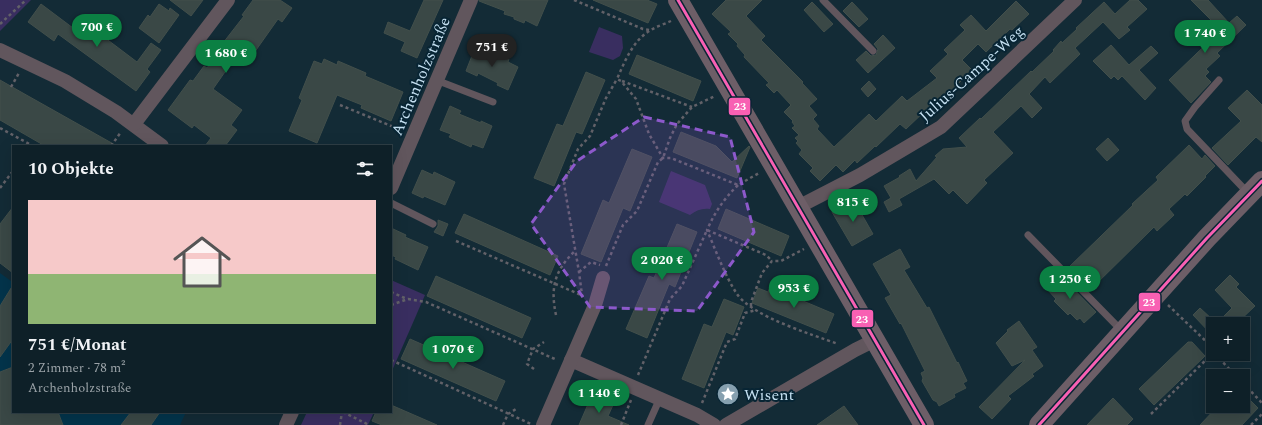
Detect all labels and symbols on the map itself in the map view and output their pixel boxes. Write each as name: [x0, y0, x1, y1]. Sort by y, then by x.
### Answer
street label: Archenholzstraße: [385, 13, 457, 140]
pin: 700 €: [69, 14, 125, 48]
street label: Julius-Campe-Weg: [914, 20, 1030, 128]
pin: 1 740 €: [1168, 20, 1242, 54]
pin: 751 €: [464, 34, 520, 68]
pin: 1 680 €: [189, 40, 263, 74]
line badge: 23: [728, 97, 751, 116]
text: 23: [734, 98, 746, 115]
pin: 815 €: [825, 189, 881, 223]
pin: 2 020 €: [625, 247, 699, 281]
pin: 1 250 €: [1033, 266, 1107, 300]
pin: 953 €: [766, 275, 822, 309]
line badge: 23: [1138, 292, 1161, 312]
text: 23: [1143, 294, 1155, 311]
line badge: 23: [851, 309, 874, 328]
text: 23: [856, 311, 868, 328]
pin: 1 070 €: [416, 336, 490, 370]
pin: 1 140 €: [562, 380, 636, 414]
place icon: Wisent: [715, 381, 741, 407]
place label: Wisent: [744, 383, 795, 407]

